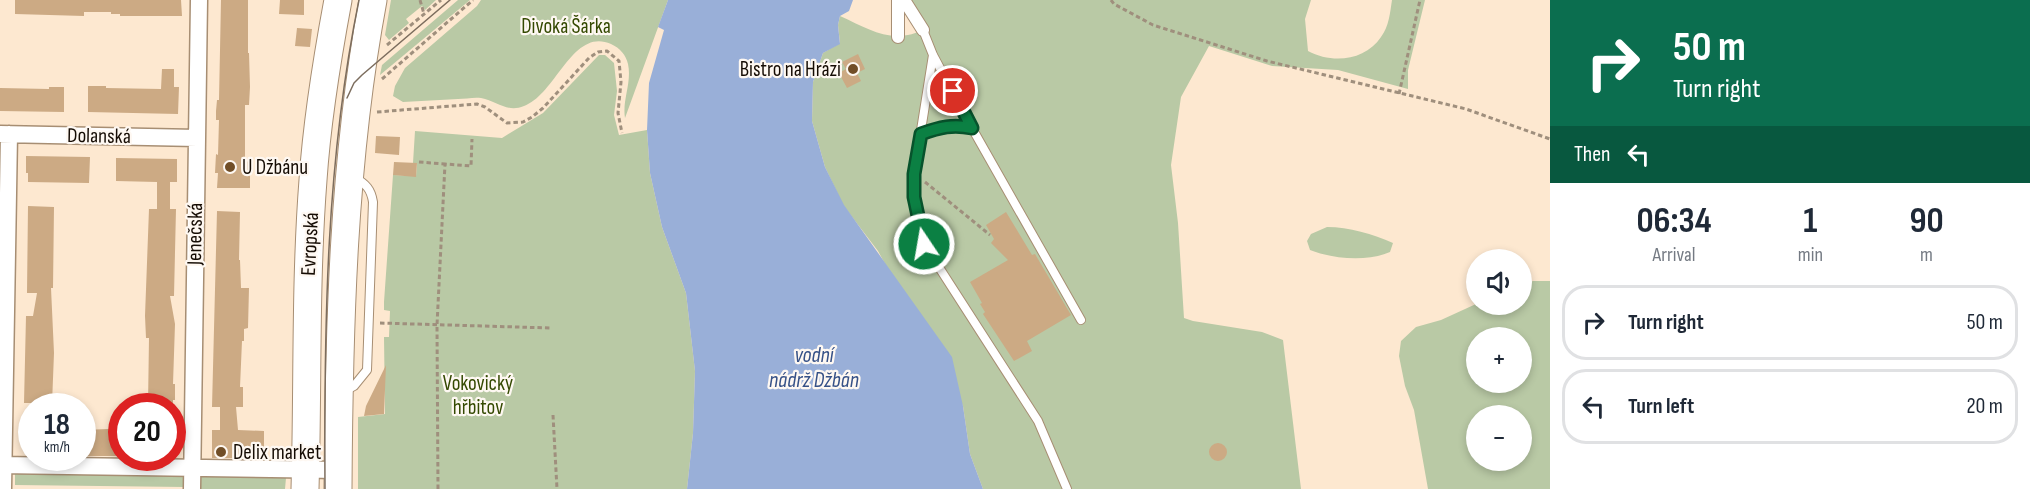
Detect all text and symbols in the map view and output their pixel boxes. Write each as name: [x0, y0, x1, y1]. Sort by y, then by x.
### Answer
park label: Divoká Šárka: [521, 14, 611, 39]
text: 50 m: [1673, 22, 1746, 73]
icon: right: [1574, 24, 1652, 102]
place label: Bistro na Hrázi: [740, 57, 841, 82]
marker: Bistro na Hrázi: [846, 62, 860, 76]
pin: [927, 65, 978, 116]
text: Turn right: [1673, 73, 1760, 105]
icon: arrive: [936, 74, 969, 107]
street label: Dolanská: [67, 123, 131, 149]
icon: left: [1622, 138, 1655, 171]
text: Then: [1574, 141, 1610, 168]
place label: U Džbánu: [242, 155, 308, 180]
marker: U Džbánu: [223, 160, 237, 174]
text: 06:34: [1636, 200, 1711, 243]
text: 1: [1803, 200, 1817, 243]
text: 90: [1909, 200, 1944, 243]
street label: Jenečská: [182, 203, 208, 266]
street label: Evropská: [296, 212, 324, 276]
position arrow: [892, 212, 956, 276]
text: Arrival: [1652, 243, 1695, 267]
text: min: [1798, 243, 1823, 267]
text: m: [1920, 243, 1933, 267]
map controls: [1466, 249, 1532, 471]
button: sound: [1466, 249, 1532, 315]
icon: right: [1577, 306, 1610, 339]
text: Turn right: [1628, 309, 1704, 336]
text: 50 m: [1967, 309, 2003, 336]
button: +: [1466, 327, 1532, 393]
water label: vodní nádrž Džbán: [769, 342, 859, 394]
park label: Vokovický hřbitov: [443, 371, 513, 420]
icon: left: [1577, 390, 1610, 423]
speed limit sign: 20: [108, 393, 186, 471]
text: Turn left: [1628, 393, 1694, 420]
text: 20 m: [1967, 393, 2003, 420]
button: −: [1466, 405, 1532, 471]
text: 18: [44, 407, 70, 443]
text: km/h: [44, 438, 70, 457]
place label: Delix market: [233, 440, 321, 465]
marker: Delix market: [214, 445, 228, 459]

